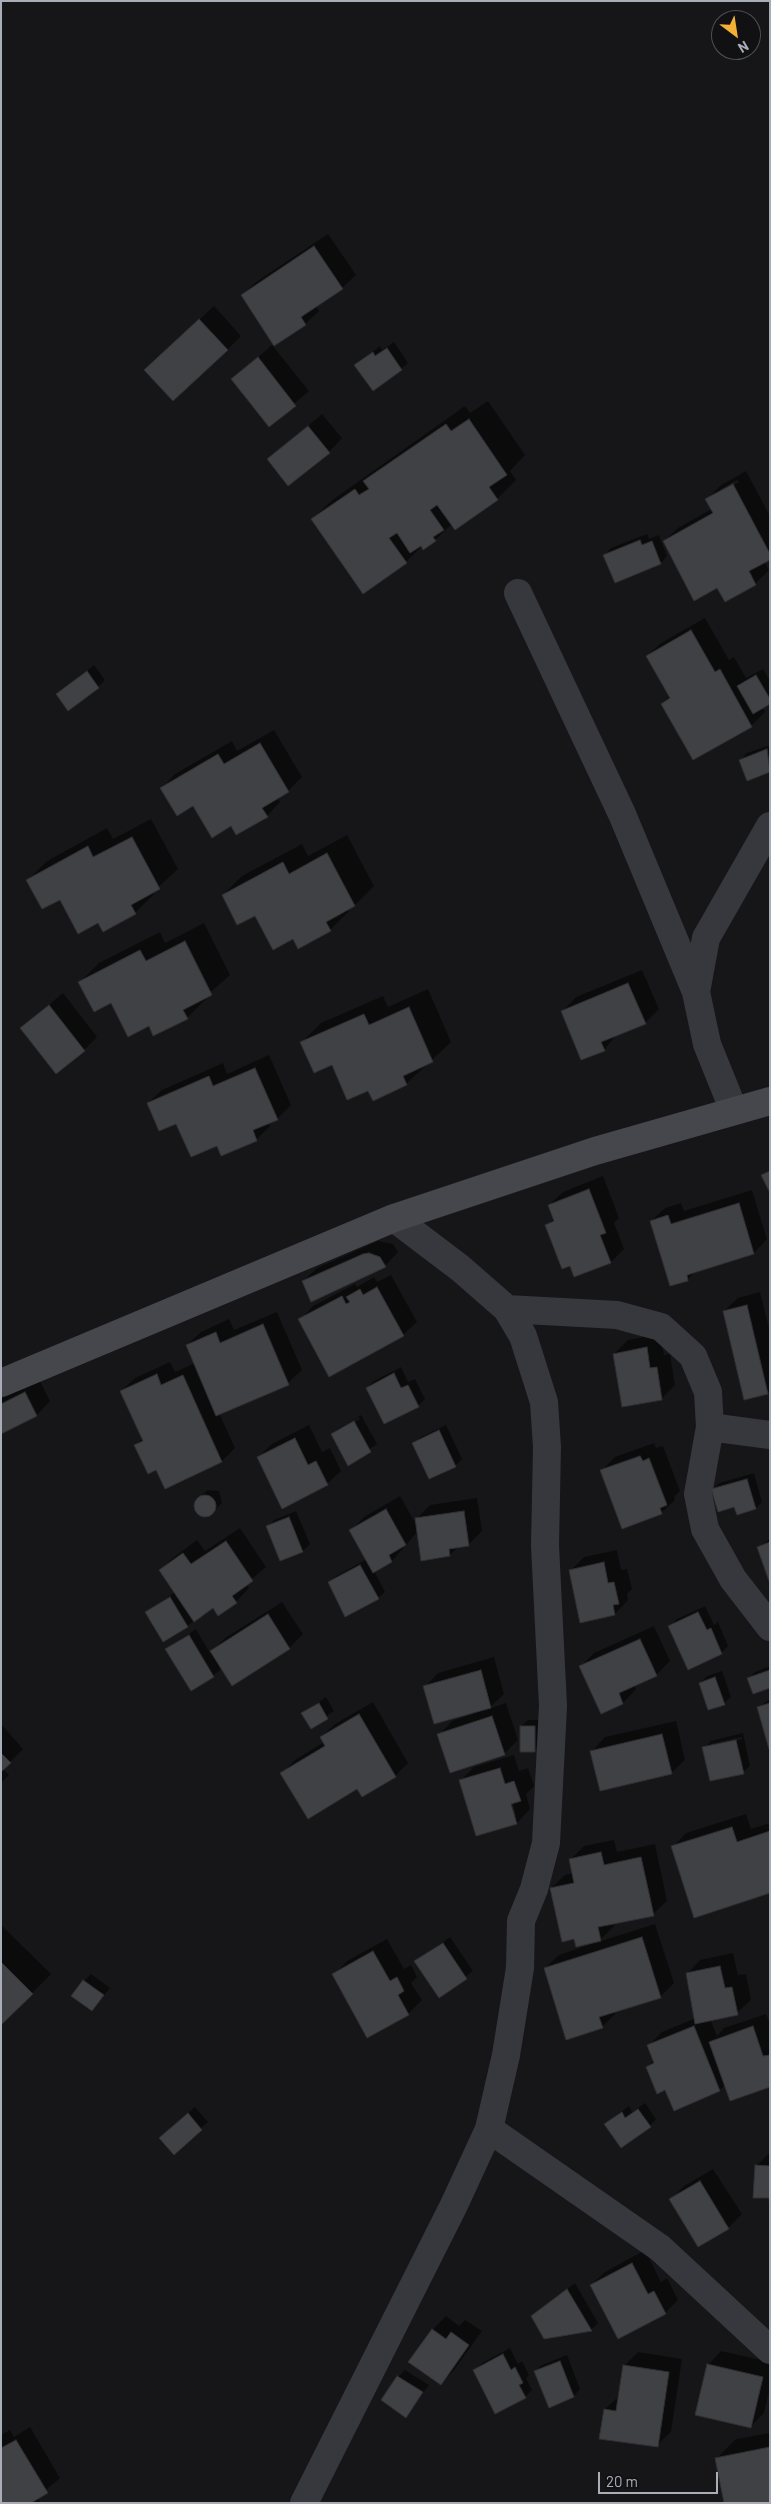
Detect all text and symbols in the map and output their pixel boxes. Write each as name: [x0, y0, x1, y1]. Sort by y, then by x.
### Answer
north arrow: [711, 10, 761, 60]
text: N: [735, 38, 752, 57]
scale bar: [601, 2462, 721, 2494]
text: 20 m: [606, 2472, 638, 2490]

